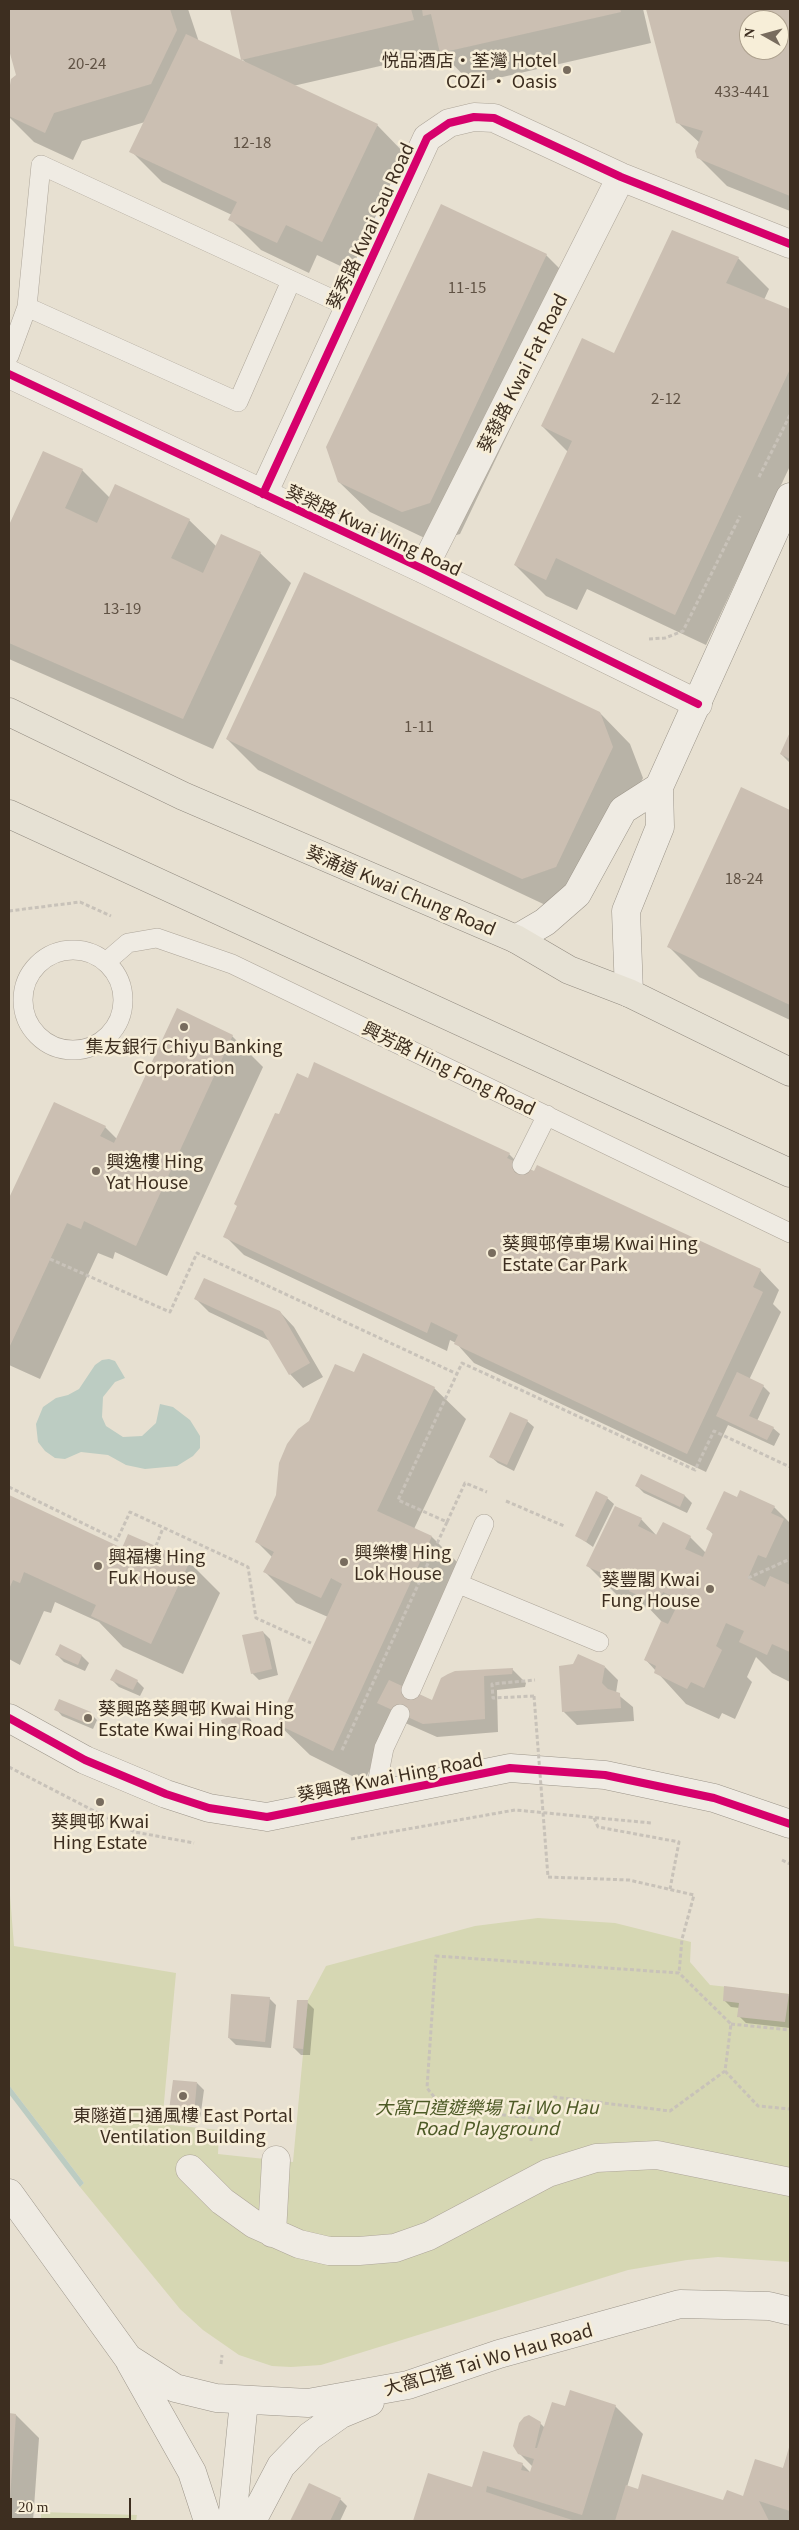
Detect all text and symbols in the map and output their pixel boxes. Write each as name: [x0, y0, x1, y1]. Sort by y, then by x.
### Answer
north arrow: [739, 10, 789, 60]
text: N: [742, 27, 758, 39]
place label: 悦品酒店·荃灣 Hotel COZi · Oasis: [382, 49, 557, 92]
house number: 20-24: [68, 54, 106, 72]
marker: 悦品酒店·荃灣 Hotel COZi · Oasis: [561, 64, 573, 76]
house number: 433-441: [714, 82, 770, 100]
house number: 12-18: [233, 133, 271, 151]
street label: 葵秀路 Kwai Sau Road: [322, 139, 418, 313]
house number: 11-15: [448, 278, 486, 296]
street label: 葵發路 Kwai Fat Road: [473, 290, 571, 456]
house number: 2-12: [651, 389, 681, 407]
street label: 葵榮路 Kwai Wing Road: [283, 480, 465, 580]
house number: 13-19: [103, 599, 141, 617]
house number: 1-11: [404, 717, 434, 735]
street label: 葵涌道 Kwai Chung Road: [303, 840, 499, 940]
house number: 18-24: [725, 869, 763, 887]
street label: 興芳路 Hing Fong Road: [359, 1017, 539, 1119]
marker: 集友銀行 Chiyu Banking Corporation: [178, 1021, 190, 1033]
place label: 集友銀行 Chiyu Banking Corporation: [86, 1035, 282, 1078]
place label: 興逸樓 Hing Yat House: [106, 1150, 203, 1192]
marker: 興逸樓 Hing Yat House: [90, 1165, 102, 1177]
place label: 葵興邨停車場 Kwai Hing Estate Car Park: [502, 1232, 698, 1274]
marker: 葵興邨停車場 Kwai Hing Estate Car Park: [486, 1247, 498, 1259]
place label: 興樂樓 Hing Lok House: [354, 1541, 451, 1584]
place label: 興福樓 Hing Fuk House: [108, 1545, 205, 1588]
marker: 興樂樓 Hing Lok House: [338, 1556, 350, 1568]
marker: 興福樓 Hing Fuk House: [92, 1560, 104, 1572]
place label: 葵豐閣 Kwai Fung House: [601, 1568, 700, 1610]
marker: 葵豐閣 Kwai Fung House: [704, 1583, 716, 1595]
place label: 葵興路葵興邨 Kwai Hing Estate Kwai Hing Road: [98, 1697, 294, 1740]
marker: 葵興路葵興邨 Kwai Hing Estate Kwai Hing Road: [82, 1712, 94, 1724]
street label: 葵興路 Kwai Hing Road: [295, 1748, 485, 1806]
marker: 葵興邨 Kwai Hing Estate: [94, 1796, 106, 1808]
place label: 葵興邨 Kwai Hing Estate: [51, 1810, 149, 1852]
marker: 東隧道口通風樓 East Portal Ventilation Building: [177, 2090, 189, 2102]
park label: 大窩口道遊樂場 Tai Wo Hau Road Playground: [375, 2096, 599, 2138]
place label: 東隧道口通風樓 East Portal Ventilation Building: [73, 2104, 293, 2146]
street label: 大窩口道 Tai Wo Hau Road: [381, 2319, 595, 2399]
scale bar: [12, 2488, 134, 2520]
text: 20 m: [18, 2499, 48, 2515]

